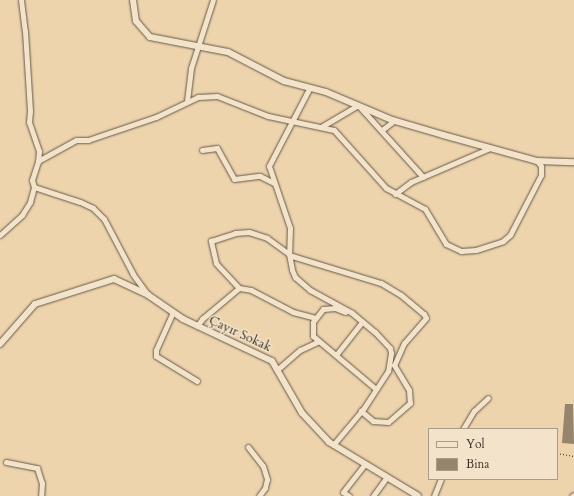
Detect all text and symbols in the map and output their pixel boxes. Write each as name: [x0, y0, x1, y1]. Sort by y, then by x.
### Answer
street label: Çayır Sokak: [206, 313, 274, 355]
legend: [428, 428, 558, 480]
text: Yol: [466, 436, 485, 452]
text: Bina: [466, 456, 490, 472]

